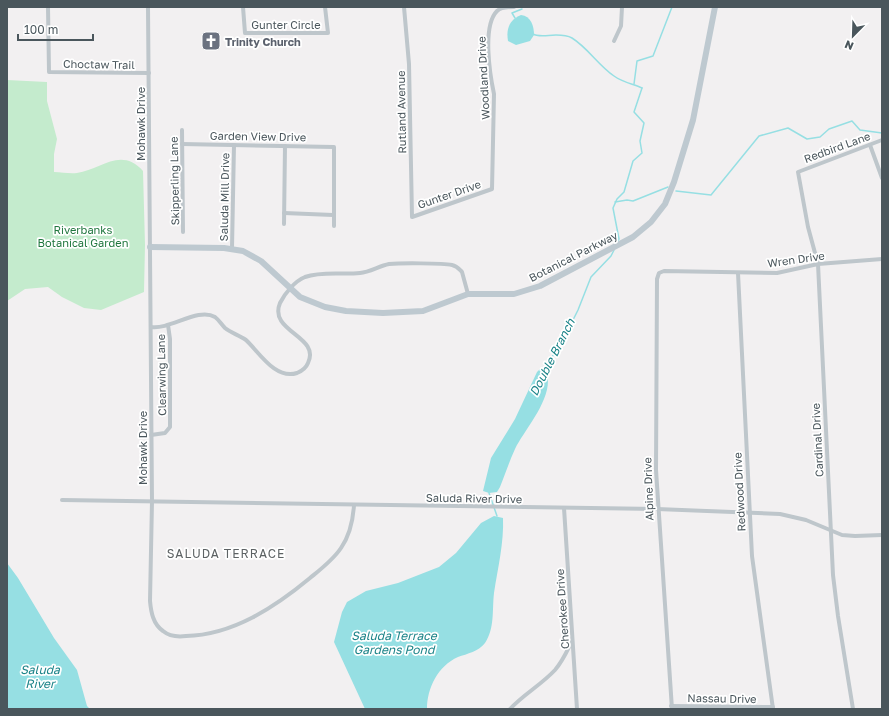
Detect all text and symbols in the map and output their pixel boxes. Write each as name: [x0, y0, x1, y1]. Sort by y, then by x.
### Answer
scale bar: [18, 16, 93, 42]
north arrow: [833, 16, 873, 56]
street label: Gunter Circle: [251, 18, 321, 31]
text: 100 m: [24, 22, 58, 37]
church icon: Trinity Church: [200, 30, 222, 52]
place label: Trinity Church: [225, 35, 301, 48]
street label: Woodland Drive: [474, 36, 492, 120]
text: N: [843, 38, 855, 53]
street label: Choctaw Trail: [63, 57, 135, 71]
street label: Rutland Avenue: [394, 70, 408, 154]
street label: Mohawk Drive: [134, 87, 147, 161]
street label: Garden View Drive: [210, 129, 306, 143]
street label: Redbird Lane: [802, 129, 872, 165]
street label: Skipperling Lane: [167, 136, 181, 226]
street label: Saluda Mill Drive: [217, 153, 231, 241]
street label: Gunter Drive: [416, 177, 482, 211]
park label: Riverbanks Botanical Garden: [38, 223, 128, 249]
street label: Botanical Parkway: [527, 228, 619, 284]
street label: Wren Drive: [767, 249, 825, 269]
water label: Double Branch: [526, 315, 578, 398]
street label: Clearwing Lane: [154, 334, 168, 416]
street label: Cardinal Drive: [809, 403, 825, 477]
street label: Mohawk Drive: [136, 411, 149, 485]
street label: Redwood Drive: [730, 452, 748, 532]
street label: Alpine Drive: [640, 457, 656, 521]
street label: Saluda River Drive: [426, 491, 522, 505]
district label: SALUDA TERRACE: [167, 546, 285, 561]
street label: Cherokee Drive: [553, 569, 571, 649]
water label: Saluda Terrace Gardens Pond: [351, 628, 438, 657]
water label: Saluda River: [20, 662, 61, 691]
street label: Nassau Drive: [687, 691, 757, 705]

